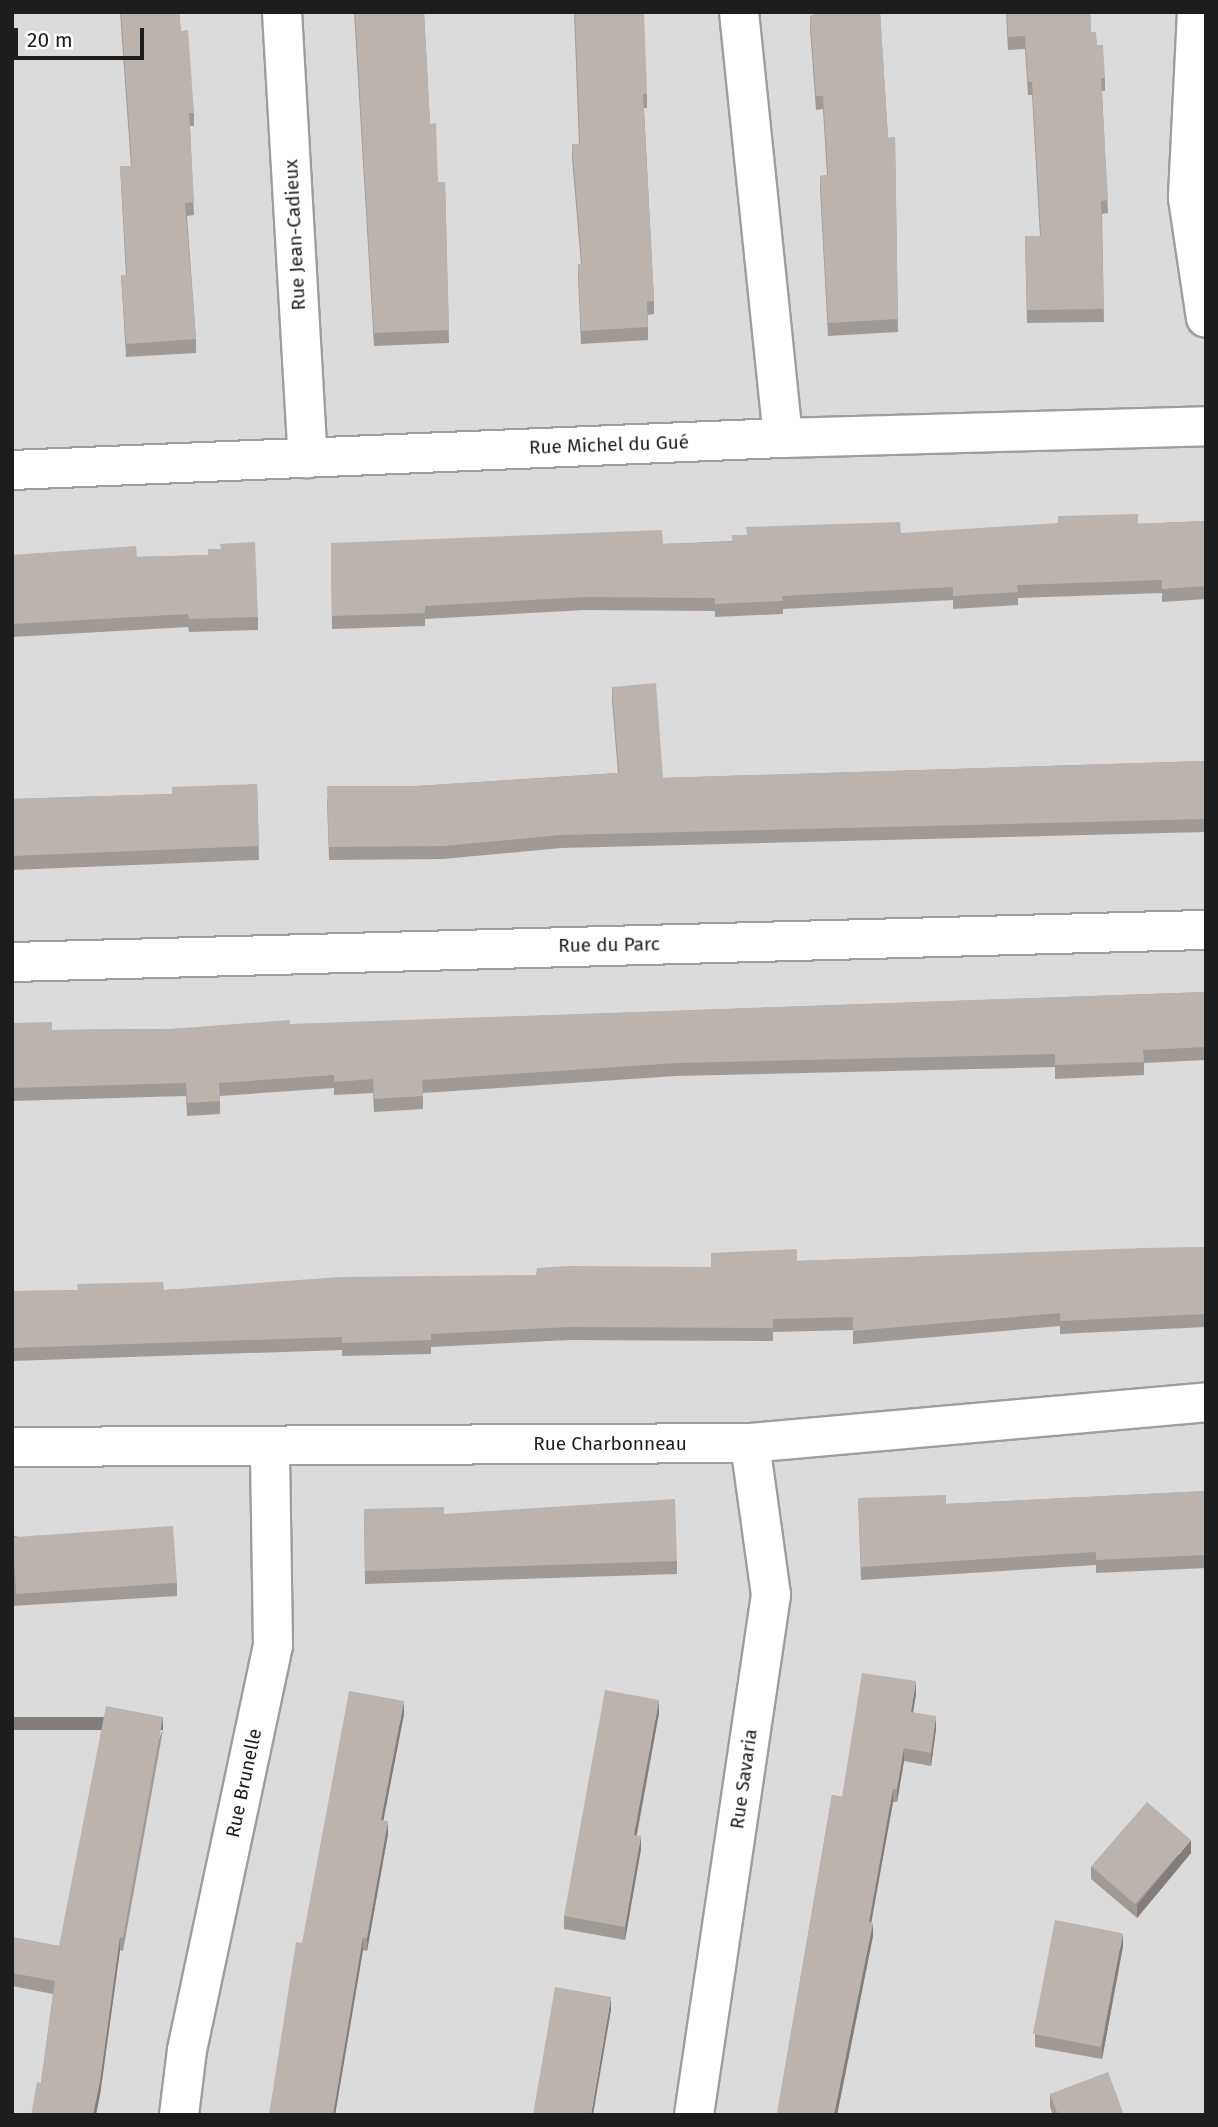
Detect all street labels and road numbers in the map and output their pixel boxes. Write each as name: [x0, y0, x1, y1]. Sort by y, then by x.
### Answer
street label: Rue Jean-Cadieux: [280, 159, 310, 311]
street label: Rue Michel du Gué: [529, 431, 689, 459]
street label: Rue du Parc: [558, 933, 660, 957]
street label: Rue Charbonneau: [533, 1433, 687, 1455]
street label: Rue Brunelle: [221, 1726, 267, 1840]
street label: Rue Savaria: [726, 1728, 762, 1830]

